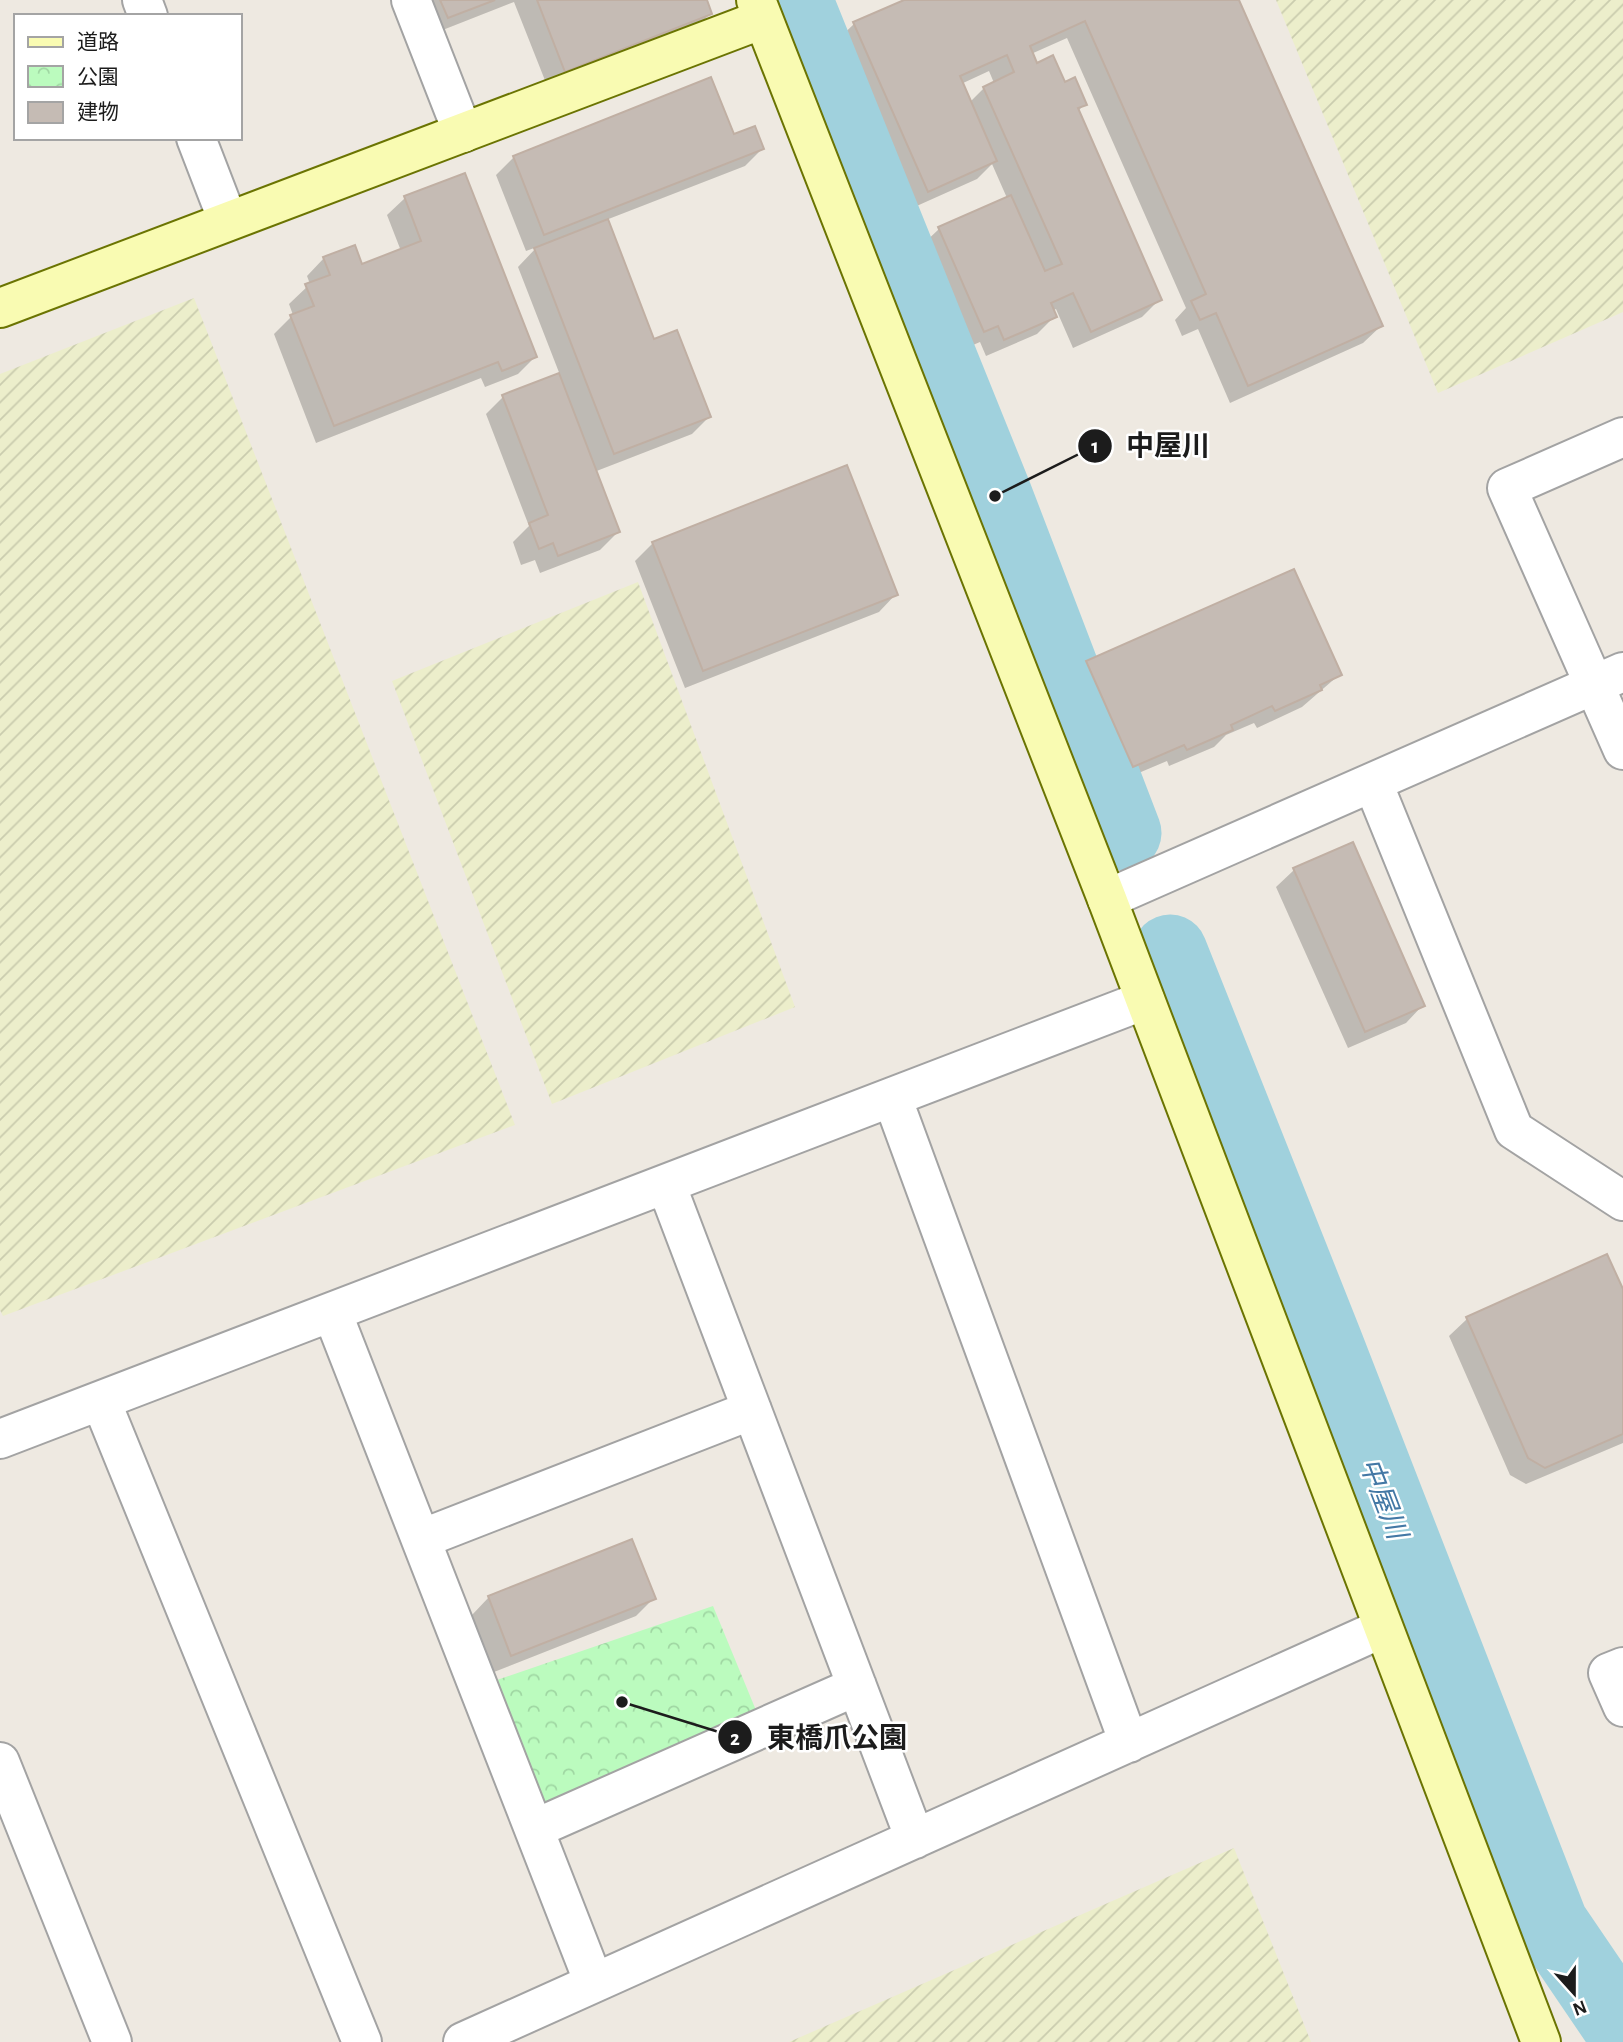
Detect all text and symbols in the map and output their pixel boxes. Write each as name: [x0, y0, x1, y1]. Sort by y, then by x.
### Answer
legend: [14, 14, 242, 140]
text: 道路: [77, 31, 119, 53]
text: 公園: [77, 67, 119, 88]
text: 建物: [77, 101, 119, 123]
callout: 中屋川: [1077, 421, 1224, 470]
text: 中屋川: [1126, 431, 1210, 461]
text: 1: [1091, 436, 1099, 457]
water label: 中屋川: [1354, 1454, 1413, 1546]
callout: 東橋爪公園: [718, 1713, 921, 1762]
text: 東橋爪公園: [767, 1723, 907, 1753]
text: 2: [730, 1728, 740, 1749]
north arrow: [1539, 1958, 1609, 2028]
text: N: [1570, 1996, 1589, 2019]

